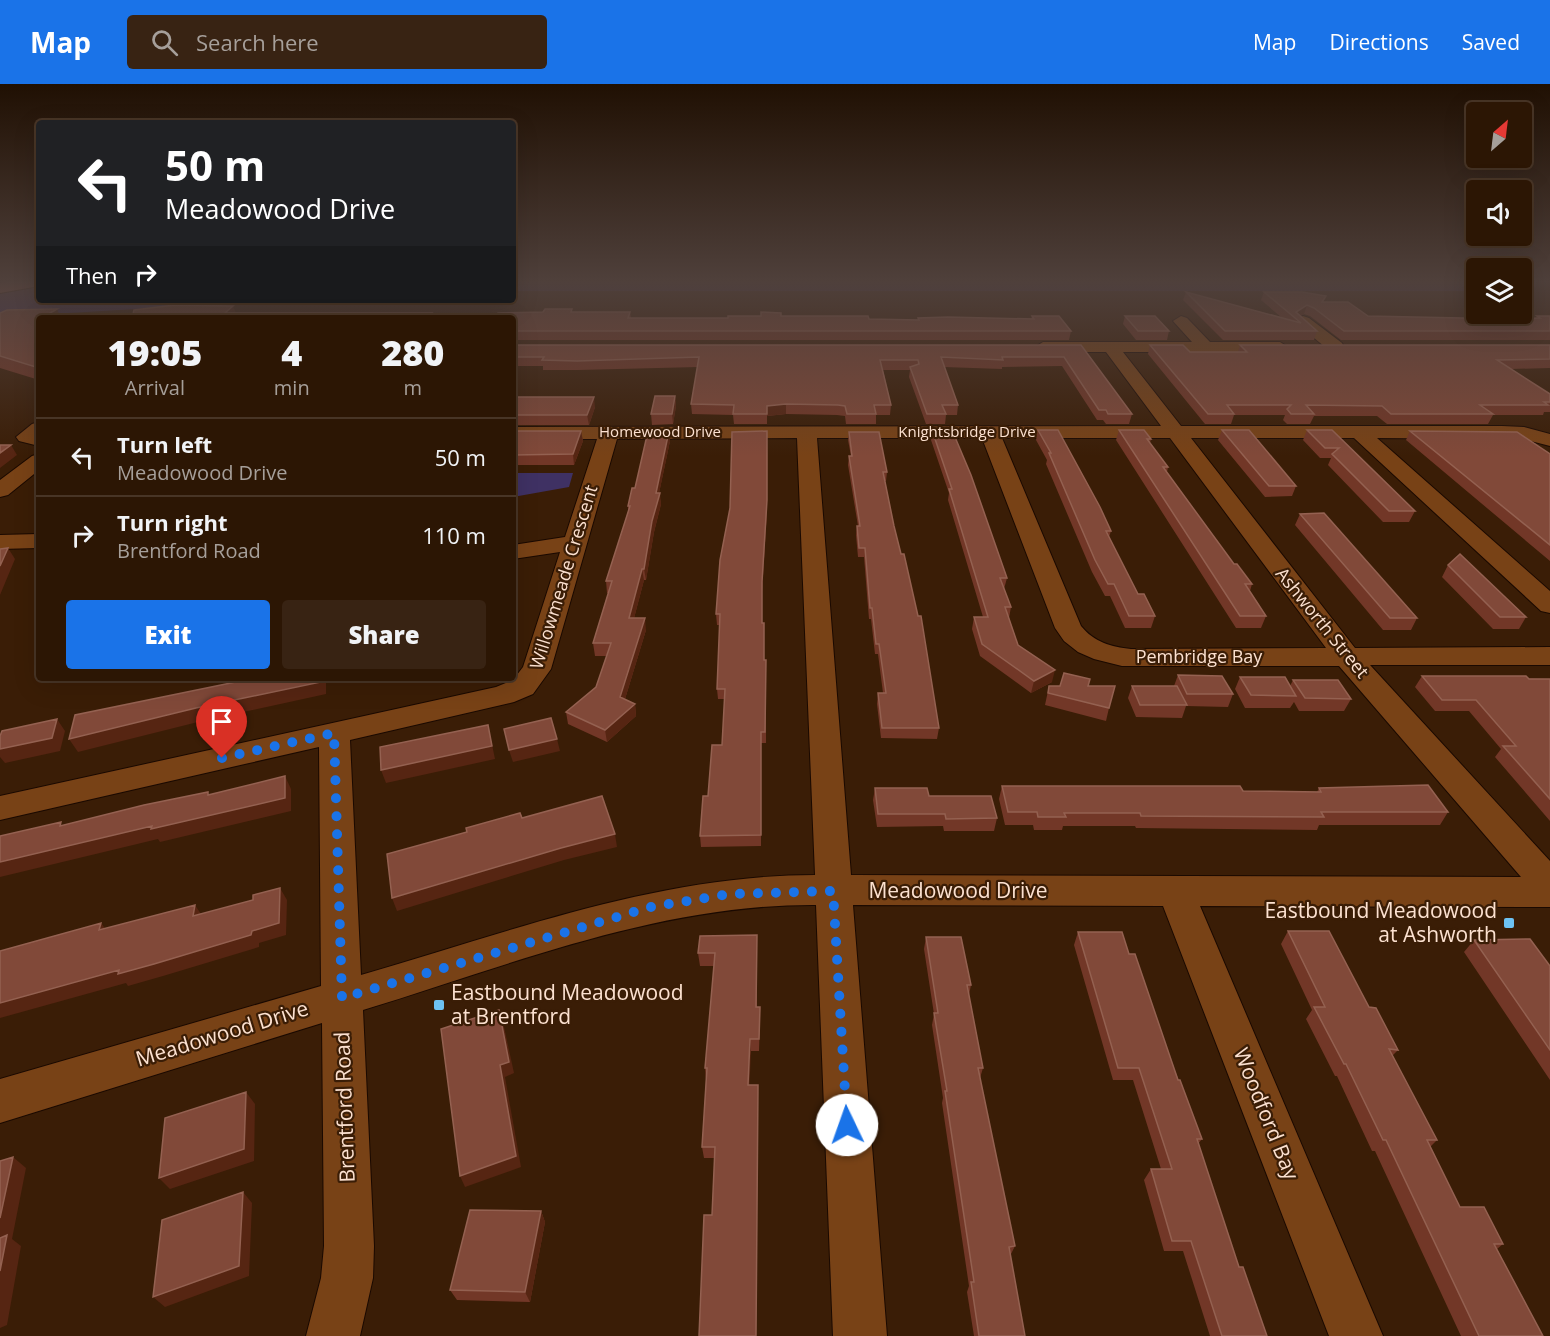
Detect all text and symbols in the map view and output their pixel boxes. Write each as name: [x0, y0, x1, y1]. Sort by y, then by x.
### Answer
search box: [127, 15, 547, 69]
text: Map: [30, 23, 91, 61]
icon: search: [148, 26, 181, 59]
text: Search here: [196, 27, 319, 57]
text: Map: [1253, 28, 1296, 56]
text: Directions: [1329, 28, 1429, 56]
text: Saved: [1462, 28, 1520, 56]
north arrow: [1466, 102, 1532, 168]
map controls: [1466, 102, 1532, 324]
text: 50 m: [165, 136, 265, 193]
icon: left: [66, 144, 144, 222]
button: sound: [1466, 180, 1532, 246]
text: Meadowood Drive: [165, 190, 395, 227]
icon: right: [129, 258, 162, 291]
button: layers: [1466, 258, 1532, 324]
text: Then: [66, 260, 117, 290]
text: 19:05: [108, 328, 202, 377]
text: 4: [281, 328, 302, 377]
text: 280: [381, 328, 444, 377]
text: Arrival: [125, 374, 185, 401]
text: min: [274, 374, 310, 401]
text: m: [404, 374, 422, 401]
street label: Homewood Drive: [599, 421, 721, 441]
street label: Knightsbridge Drive: [898, 421, 1036, 441]
text: Turn left: [117, 429, 212, 459]
icon: left: [66, 441, 99, 474]
text: 50 m: [435, 442, 486, 472]
text: Meadowood Drive: [117, 459, 288, 486]
street label: Willowmeade Crescent: [524, 482, 602, 672]
text: Turn right: [117, 507, 228, 537]
icon: right: [66, 519, 99, 552]
text: 110 m: [422, 520, 486, 550]
text: Brentford Road: [117, 537, 261, 564]
street label: Ashworth Street: [1271, 562, 1375, 683]
button: Exit: [66, 600, 270, 669]
button: Share: [282, 600, 486, 669]
street label: Pembridge Bay: [1136, 644, 1263, 668]
pin: [196, 696, 247, 758]
icon: arrive: [205, 705, 238, 738]
street label: Meadowood Drive: [868, 876, 1048, 904]
place label: Eastbound Meadowood at Ashworth: [1264, 896, 1497, 948]
marker: Eastbound Meadowood at Ashworth: [1502, 916, 1516, 930]
place label: Eastbound Meadowood at Brentford: [451, 978, 684, 1030]
street label: Meadowood Drive: [132, 993, 311, 1073]
marker: Eastbound Meadowood at Brentford: [432, 998, 446, 1012]
street label: Brentford Road: [327, 1031, 361, 1183]
street label: Woodford Bay: [1228, 1044, 1306, 1184]
position arrow: [815, 1093, 879, 1157]

